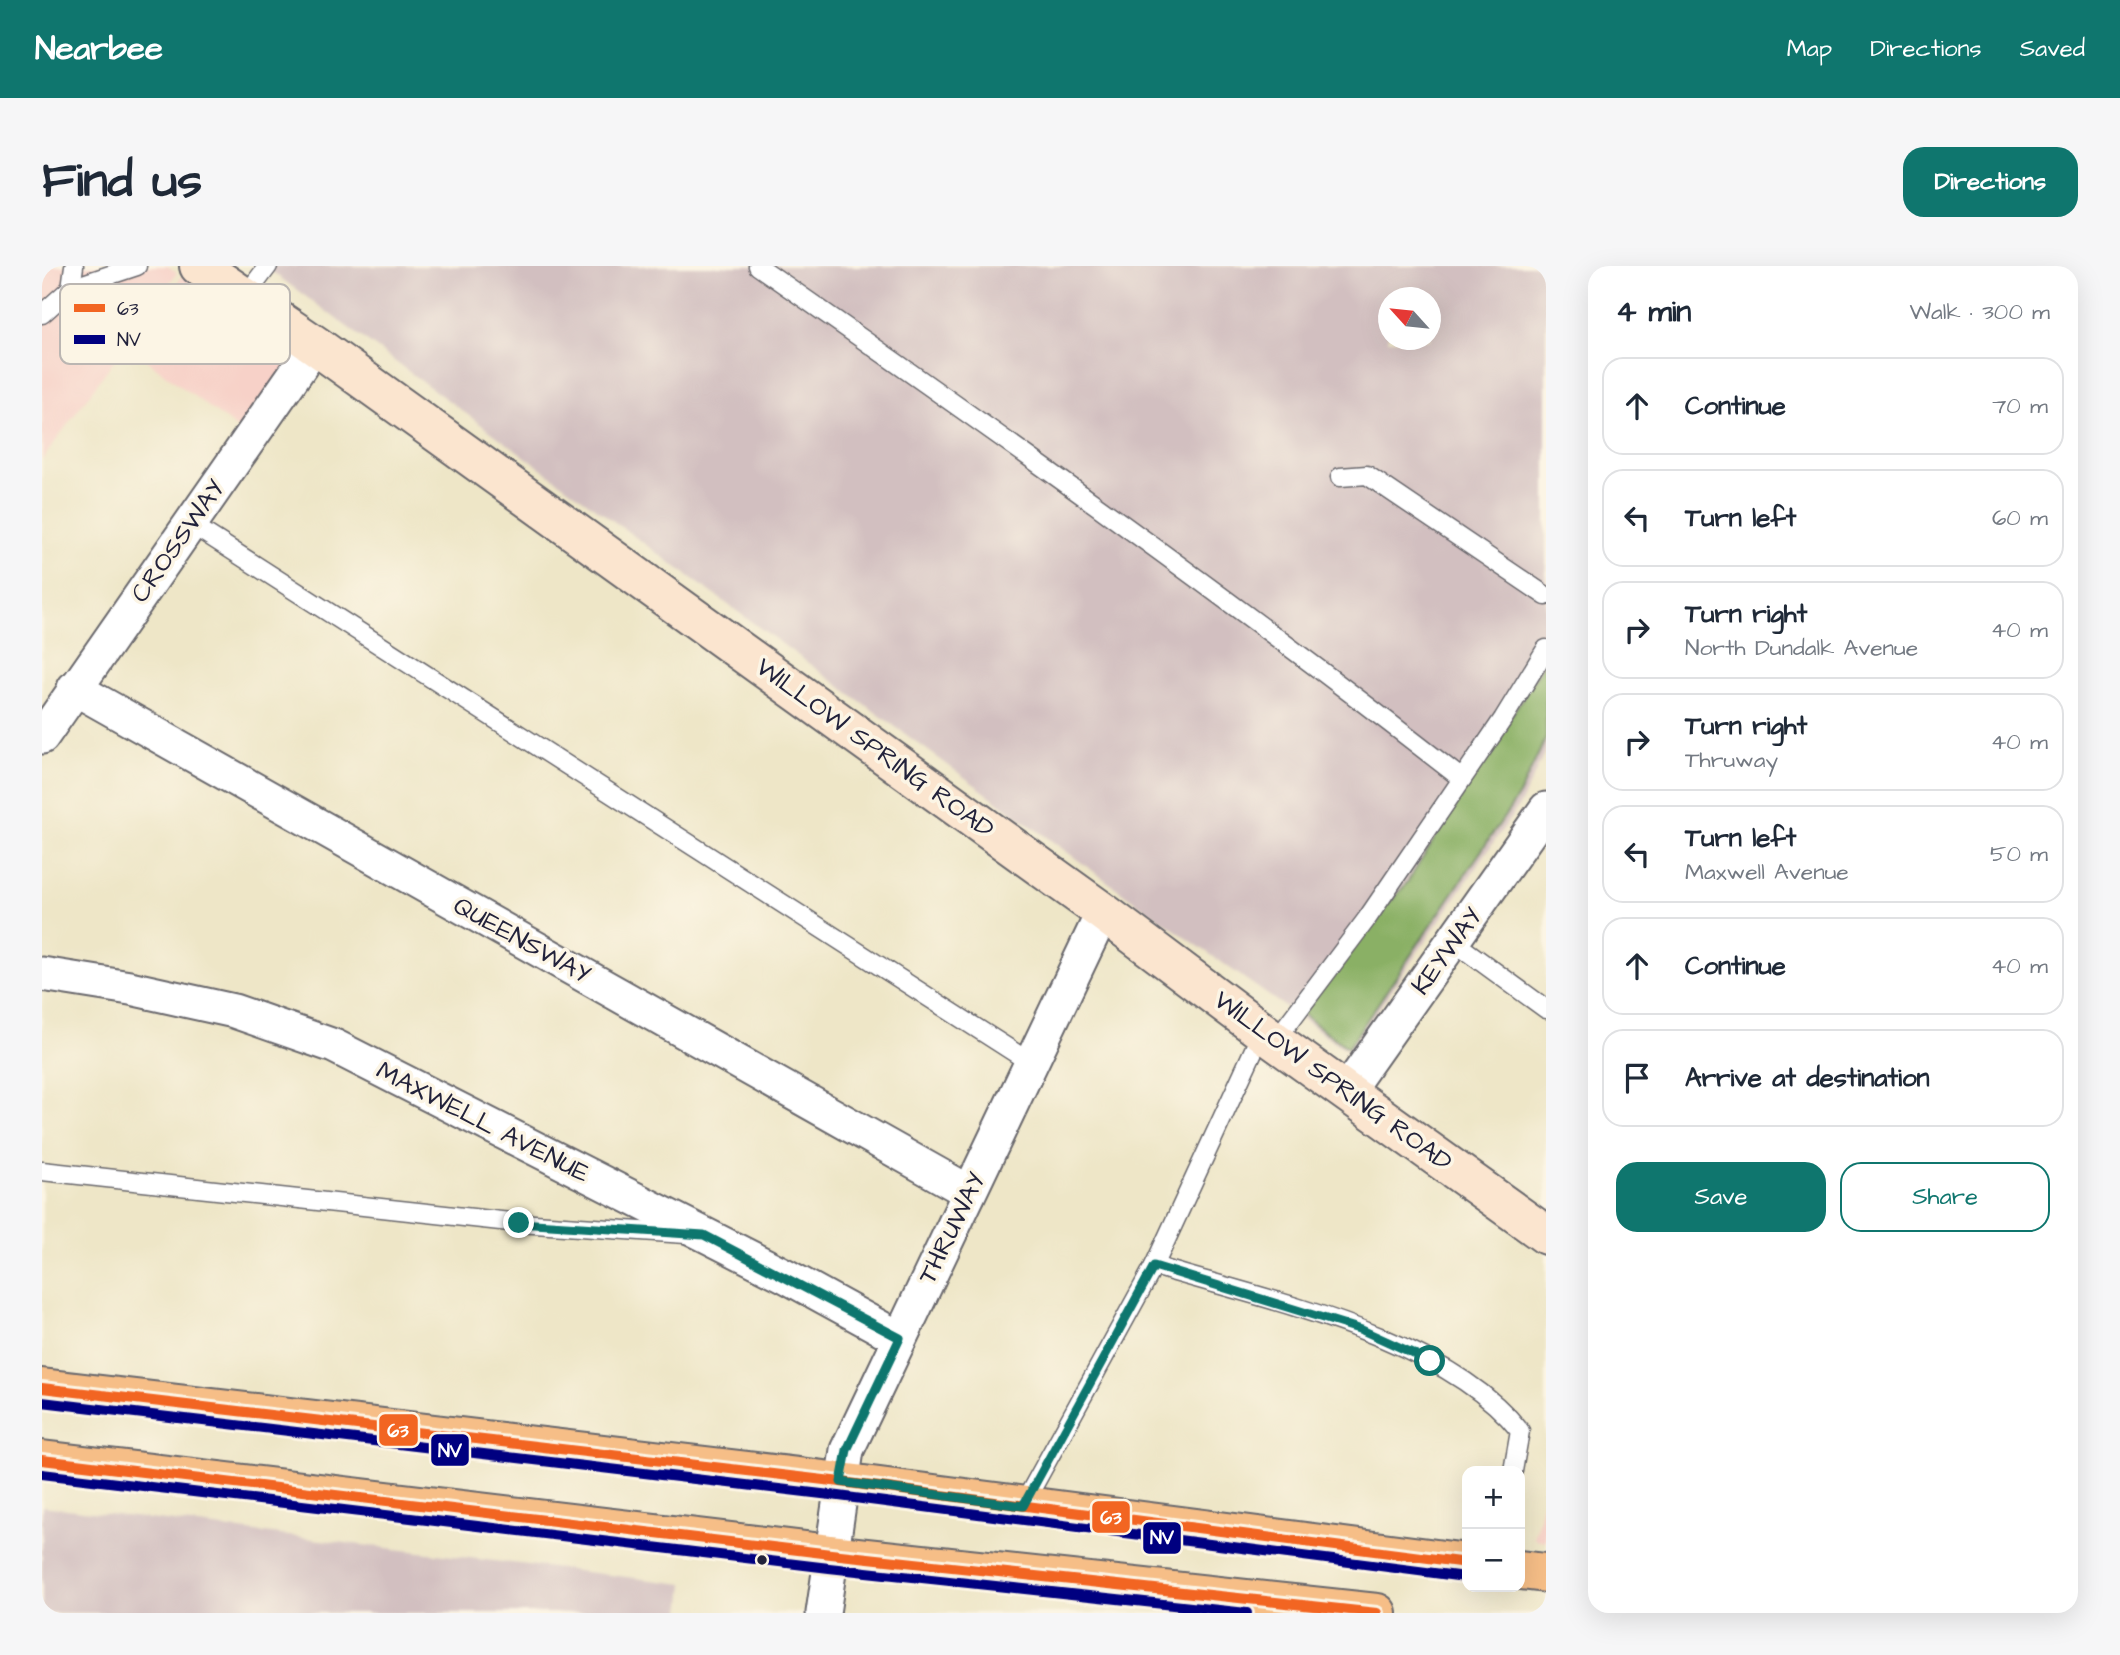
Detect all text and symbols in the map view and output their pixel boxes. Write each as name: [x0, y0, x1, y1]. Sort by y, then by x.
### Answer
text: Nearbee: [35, 26, 163, 72]
text: Map: [1787, 32, 1832, 66]
text: Directions: [1870, 32, 1982, 66]
text: Saved: [2020, 32, 2085, 66]
button: Directions: [1903, 147, 2078, 217]
text: Find us: [42, 148, 202, 216]
legend: [60, 284, 290, 364]
north arrow: [1378, 287, 1441, 350]
text: 4 min: [1616, 291, 1691, 333]
text: 63: [117, 296, 139, 323]
text: Walk · 300 m: [1909, 296, 2050, 328]
text: NV: [117, 327, 141, 354]
icon: ahead: [1618, 387, 1656, 425]
text: Continue: [1685, 388, 1786, 424]
text: 70 m: [1992, 390, 2048, 422]
street label: CROSSWAY: [122, 472, 234, 610]
icon: left: [1618, 499, 1656, 537]
text: Turn left: [1685, 500, 1796, 536]
text: 60 m: [1992, 502, 2048, 534]
text: Turn right: [1685, 596, 1807, 632]
icon: right: [1618, 611, 1656, 649]
text: 40 m: [1991, 614, 2048, 646]
text: North Dundalk Avenue: [1685, 632, 1918, 664]
street label: WILLOW SPRING ROAD: [748, 649, 1002, 847]
text: Turn right: [1685, 708, 1807, 744]
icon: right: [1618, 723, 1656, 761]
text: 40 m: [1991, 726, 2048, 758]
text: Thruway: [1685, 744, 1778, 776]
text: Turn left: [1685, 820, 1796, 856]
icon: left: [1618, 835, 1656, 873]
text: 50 m: [1990, 838, 2048, 870]
text: Maxwell Avenue: [1685, 856, 1849, 888]
street label: QUEENSWAY: [447, 887, 597, 993]
street label: KEYWAY: [1403, 900, 1491, 1002]
icon: ahead: [1618, 947, 1656, 985]
text: Continue: [1685, 948, 1786, 984]
text: 40 m: [1991, 950, 2048, 982]
street label: WILLOW SPRING ROAD: [1206, 982, 1460, 1180]
street label: MAXWELL AVENUE: [370, 1053, 596, 1191]
icon: arrive: [1618, 1059, 1656, 1097]
text: Arrive at destination: [1685, 1060, 1930, 1096]
button: Save: [1616, 1162, 1826, 1232]
button: Share: [1840, 1162, 2050, 1232]
street label: THRUWAY: [910, 1166, 995, 1290]
route end: [503, 1207, 534, 1238]
route start: [1414, 1345, 1445, 1376]
line badge: 63: [378, 1413, 419, 1447]
text: 63: [387, 1418, 409, 1445]
line badge: NV: [430, 1433, 470, 1467]
text: NV: [438, 1438, 462, 1465]
map controls: [1462, 1466, 1525, 1592]
button: +: [1462, 1466, 1525, 1529]
line badge: 63: [1091, 1500, 1131, 1534]
text: 63: [1100, 1505, 1122, 1532]
line badge: NV: [1142, 1521, 1182, 1555]
text: NV: [1150, 1525, 1174, 1552]
button: −: [1462, 1529, 1525, 1592]
unlabelled marker: [755, 1553, 769, 1567]

